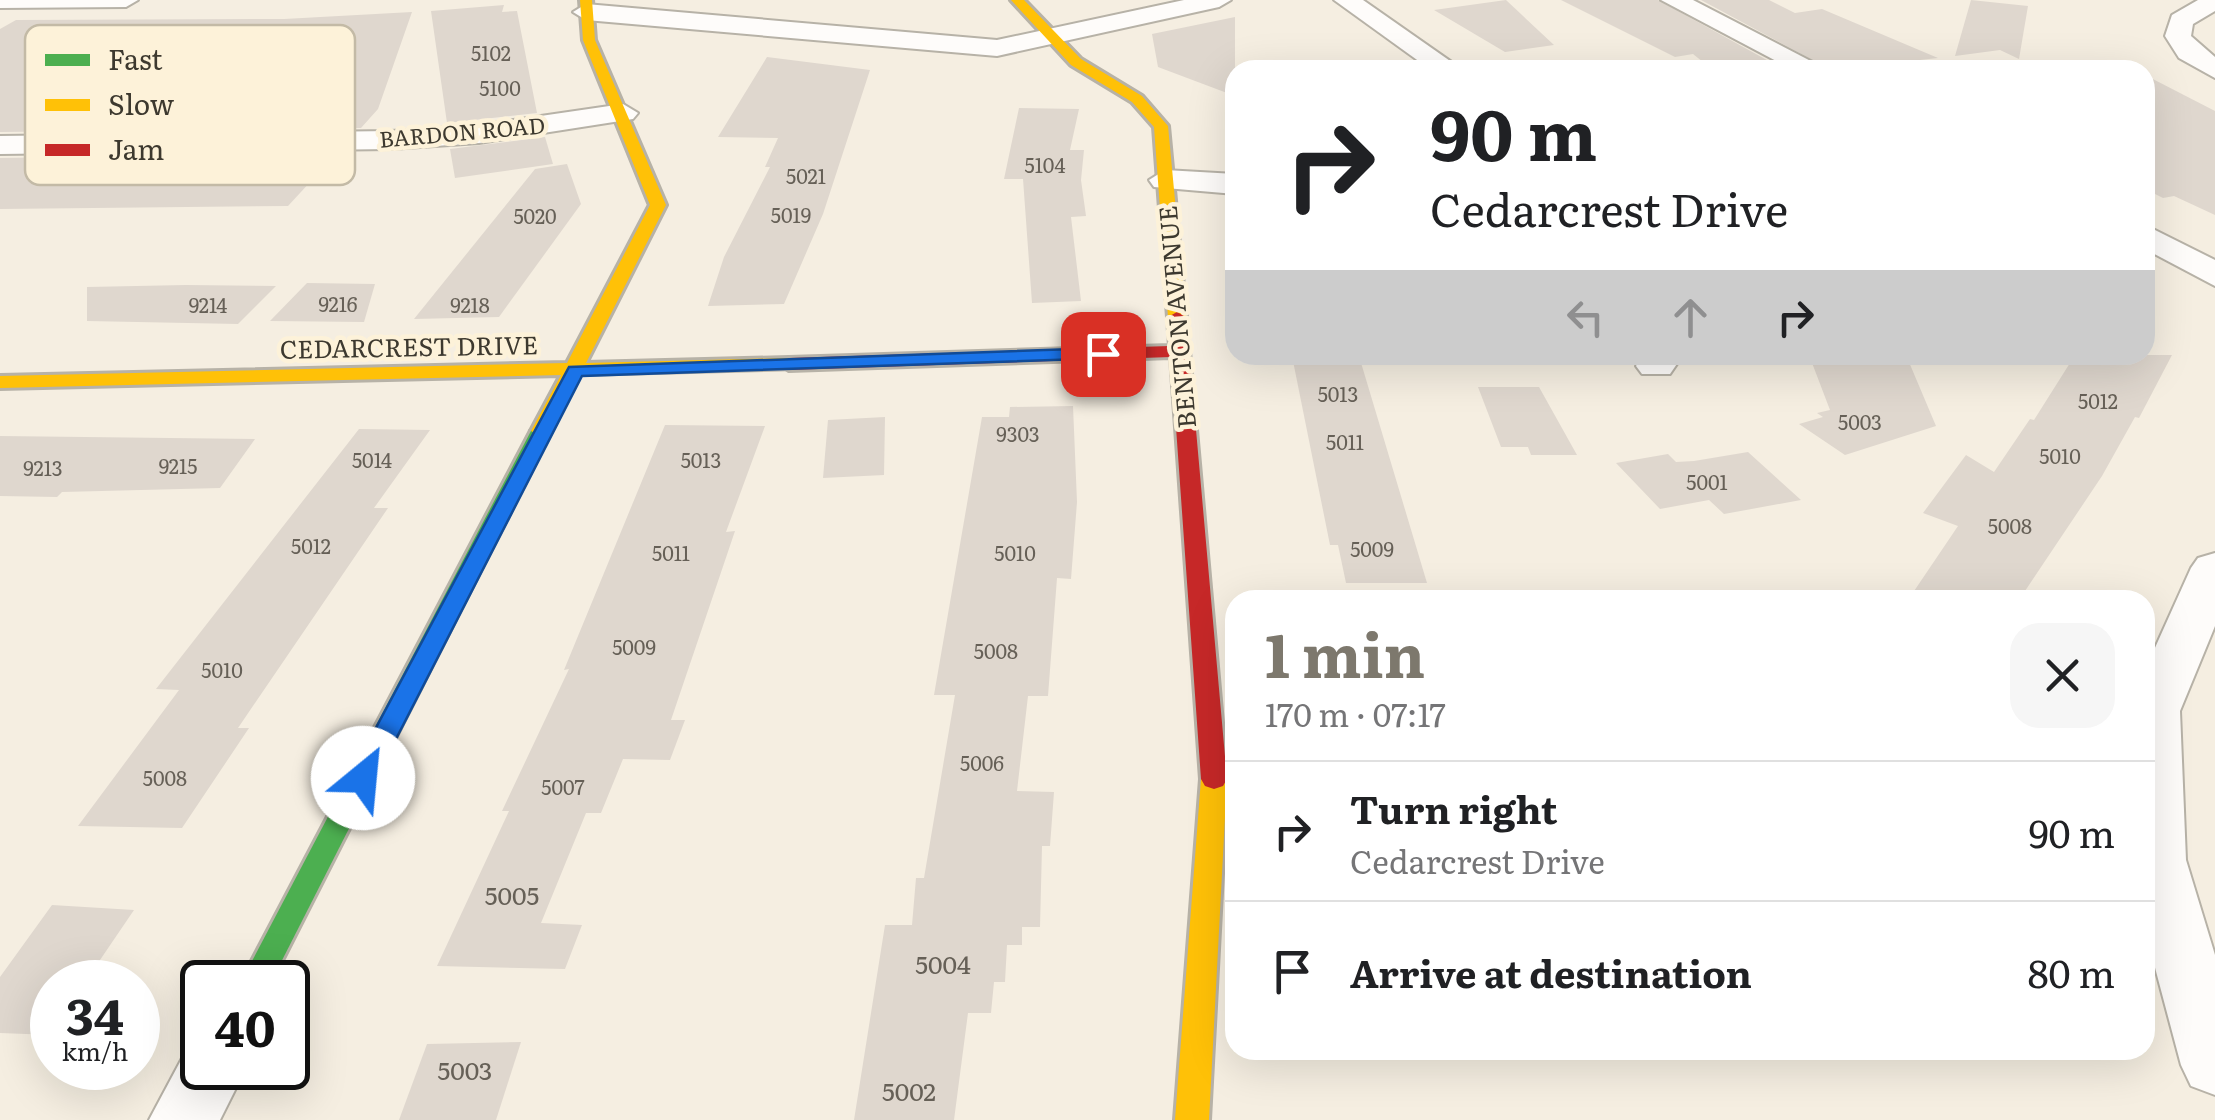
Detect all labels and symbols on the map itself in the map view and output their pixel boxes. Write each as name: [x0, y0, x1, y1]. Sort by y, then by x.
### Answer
legend: [25, 25, 355, 185]
text: Fast: [108, 37, 163, 79]
house number: 5102: [471, 37, 511, 67]
house number: 5100: [479, 72, 521, 102]
text: Slow: [108, 82, 174, 124]
street label: BARDON ROAD: [378, 107, 546, 155]
text: Jam: [108, 127, 164, 169]
house number: 5104: [1025, 149, 1065, 179]
house number: 5021: [786, 160, 826, 190]
house number: 5019: [771, 199, 811, 229]
house number: 5020: [513, 200, 557, 230]
street label: BENTON AVENUE: [1148, 204, 1204, 430]
house number: 9216: [318, 288, 358, 318]
house number: 9214: [189, 289, 227, 319]
house number: 9218: [450, 289, 490, 319]
pin: [1061, 312, 1146, 397]
street label: CEDARCREST DRIVE: [280, 325, 538, 367]
house number: 5013: [1318, 378, 1358, 408]
house number: 5012: [2078, 385, 2118, 415]
house number: 5003: [1838, 406, 1882, 436]
house number: 9303: [996, 418, 1040, 448]
house number: 5011: [1326, 426, 1364, 456]
house number: 5010: [2039, 440, 2081, 470]
house number: 5014: [352, 444, 392, 474]
house number: 5013: [681, 444, 721, 474]
house number: 9215: [159, 450, 197, 480]
house number: 9213: [23, 452, 63, 482]
house number: 5001: [1686, 466, 1728, 496]
house number: 5008: [1988, 510, 2032, 540]
house number: 5012: [291, 530, 331, 560]
house number: 5009: [1350, 533, 1394, 563]
house number: 5011: [652, 537, 690, 567]
house number: 5010: [994, 537, 1036, 567]
house number: 5009: [612, 631, 656, 661]
house number: 5008: [974, 635, 1018, 665]
house number: 5010: [201, 654, 243, 684]
position arrow: [311, 726, 415, 830]
house number: 5006: [960, 747, 1004, 777]
house number: 5008: [143, 762, 187, 792]
house number: 5007: [541, 771, 585, 801]
house number: 5005: [485, 876, 539, 913]
house number: 5004: [915, 945, 971, 982]
speed limit sign: 40: [180, 960, 310, 1090]
house number: 5003: [438, 1051, 492, 1088]
house number: 5002: [882, 1072, 936, 1109]

